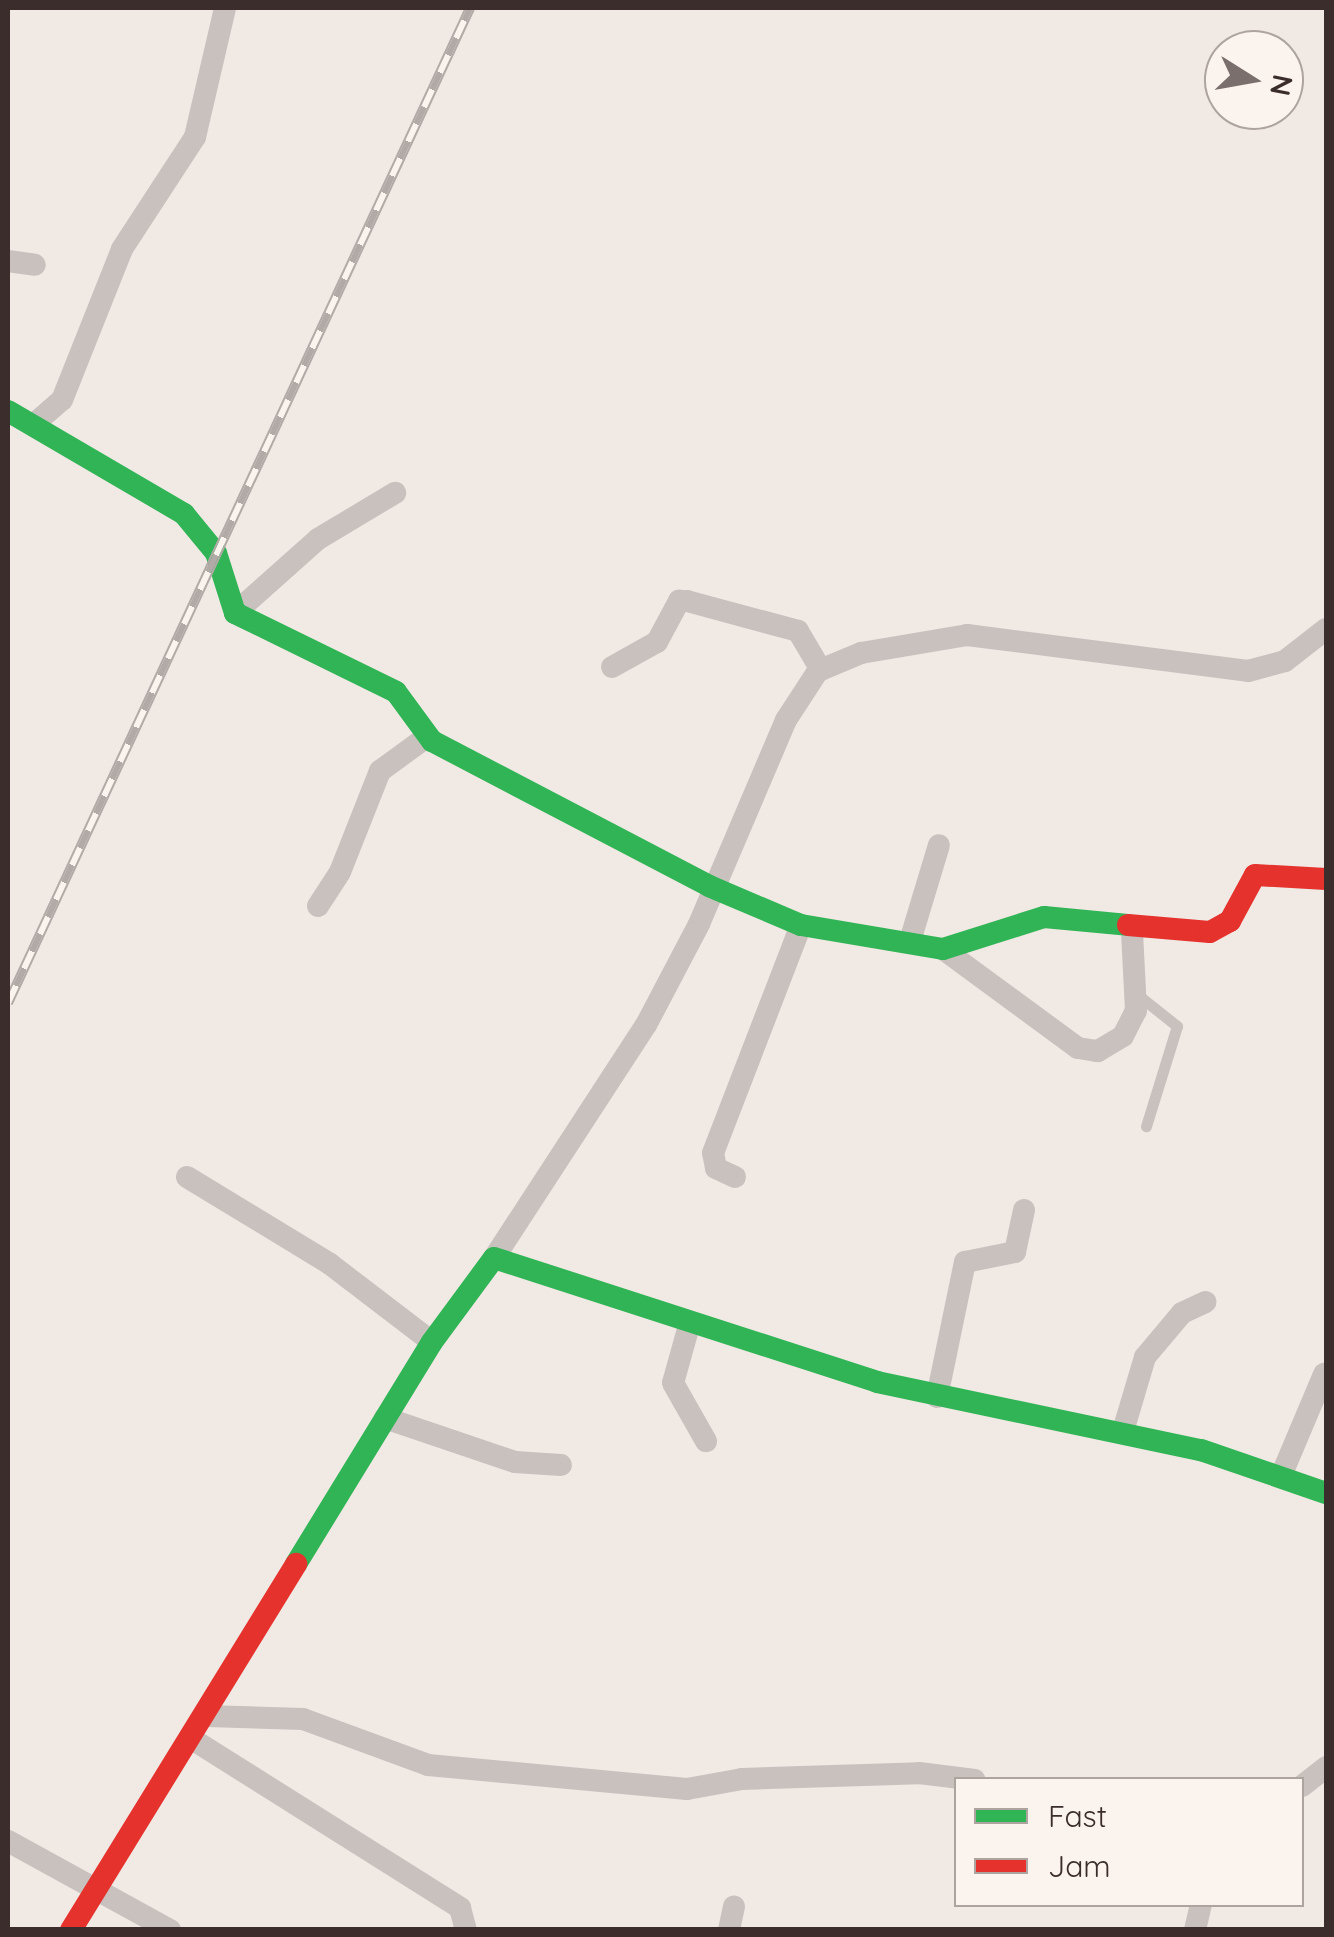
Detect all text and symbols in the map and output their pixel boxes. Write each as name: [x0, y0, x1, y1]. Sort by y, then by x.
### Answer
north arrow: [1204, 30, 1304, 130]
text: N: [1263, 72, 1301, 99]
legend: [954, 1777, 1304, 1907]
text: Fast: [1048, 1797, 1107, 1835]
text: Jam: [1048, 1847, 1111, 1885]

